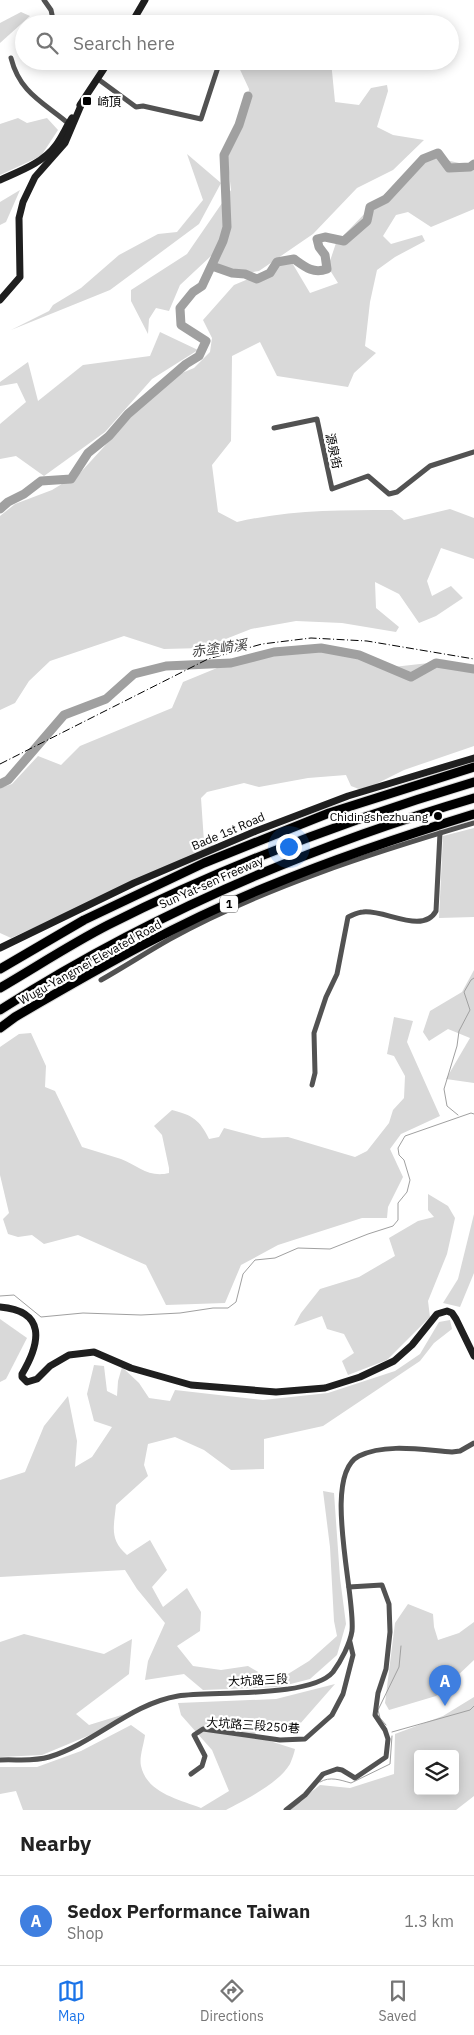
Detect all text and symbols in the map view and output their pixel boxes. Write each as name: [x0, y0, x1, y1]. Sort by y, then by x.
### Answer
search box: [15, 15, 459, 70]
icon: search: [33, 29, 61, 57]
text: Search here: [73, 31, 175, 55]
place label: 崎頂: [97, 94, 121, 109]
marker: 崎頂: [81, 95, 93, 107]
street label: 源泉街: [323, 432, 345, 470]
water label: 赤塗崎溪: [190, 635, 250, 660]
street label: Bade 1st Road: [189, 809, 267, 853]
place label: Chidingshezhuang: [330, 809, 429, 824]
marker: Chidingshezhuang: [432, 810, 444, 822]
your location: [276, 834, 302, 860]
street label: Sun Yat-sen Freeway: [157, 852, 265, 912]
road number: 1: [220, 896, 238, 912]
street label: Wugu-Yangmei Elevated Road: [16, 916, 164, 1008]
pin: A: [429, 1665, 461, 1706]
street label: 大坑路三段: [228, 1671, 288, 1689]
street label: 大坑路三段250巷: [206, 1714, 300, 1736]
map controls: [414, 1750, 459, 1795]
button: layers: [414, 1750, 459, 1795]
text: Nearby: [20, 1829, 91, 1857]
text: Sedox Performance Taiwan: [67, 1899, 310, 1923]
text: A: [31, 1911, 41, 1931]
text: 1.3 km: [404, 1911, 454, 1931]
text: Shop: [67, 1923, 104, 1943]
tab: Map: [57, 1977, 85, 2025]
tab: Directions: [200, 1977, 264, 2025]
tab: Saved: [379, 1977, 417, 2025]

